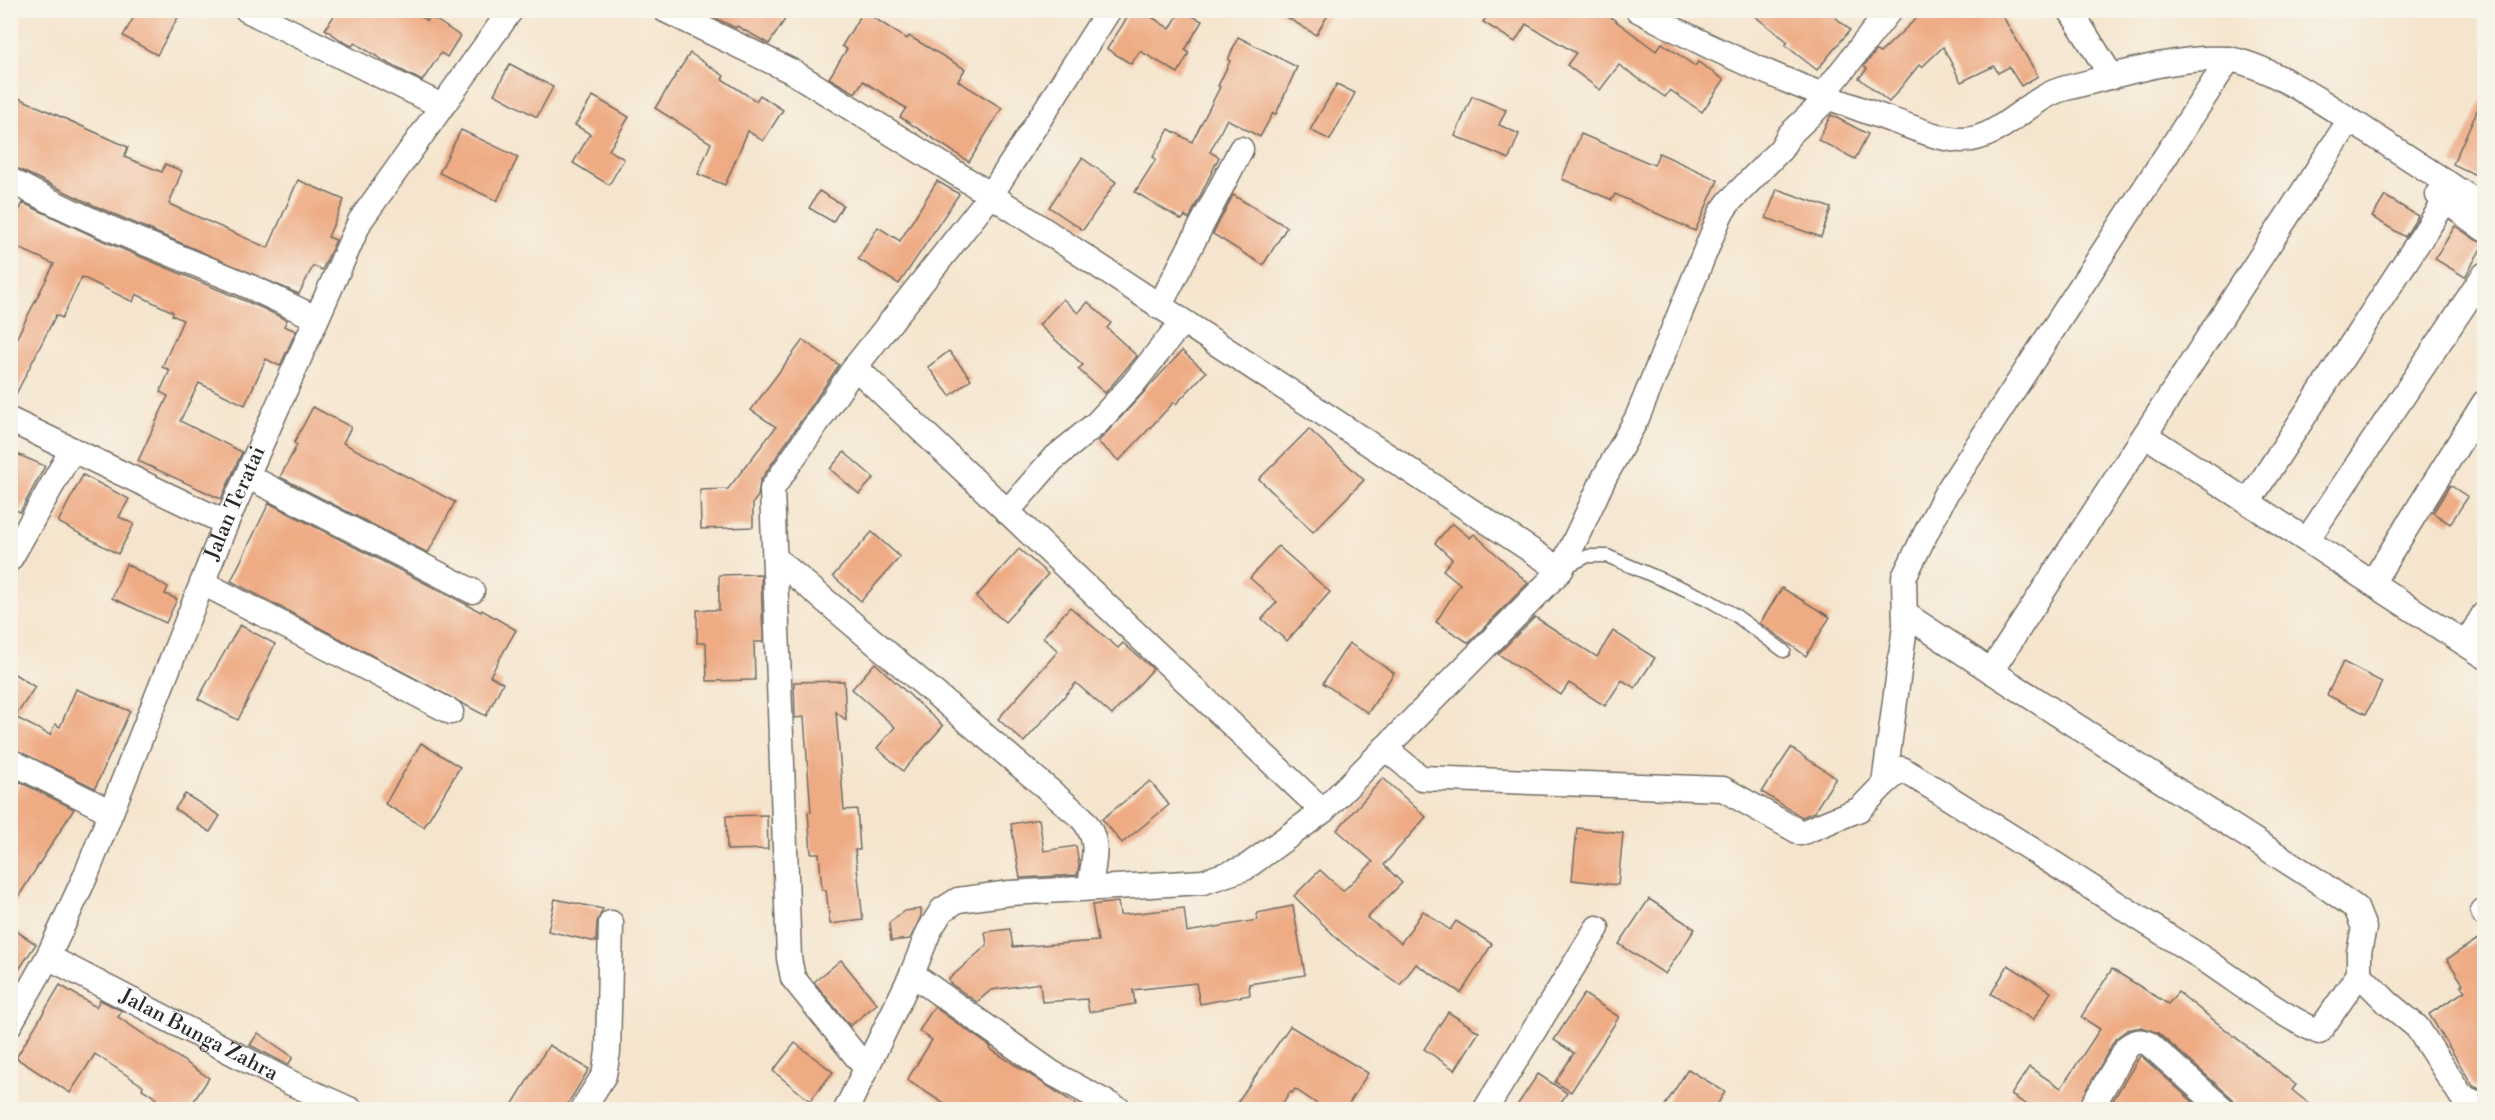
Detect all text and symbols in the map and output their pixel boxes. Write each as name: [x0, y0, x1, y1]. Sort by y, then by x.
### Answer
street label: Jalan Teratai: [199, 442, 271, 565]
street label: Jalan Bunga Zahra: [114, 983, 283, 1087]

